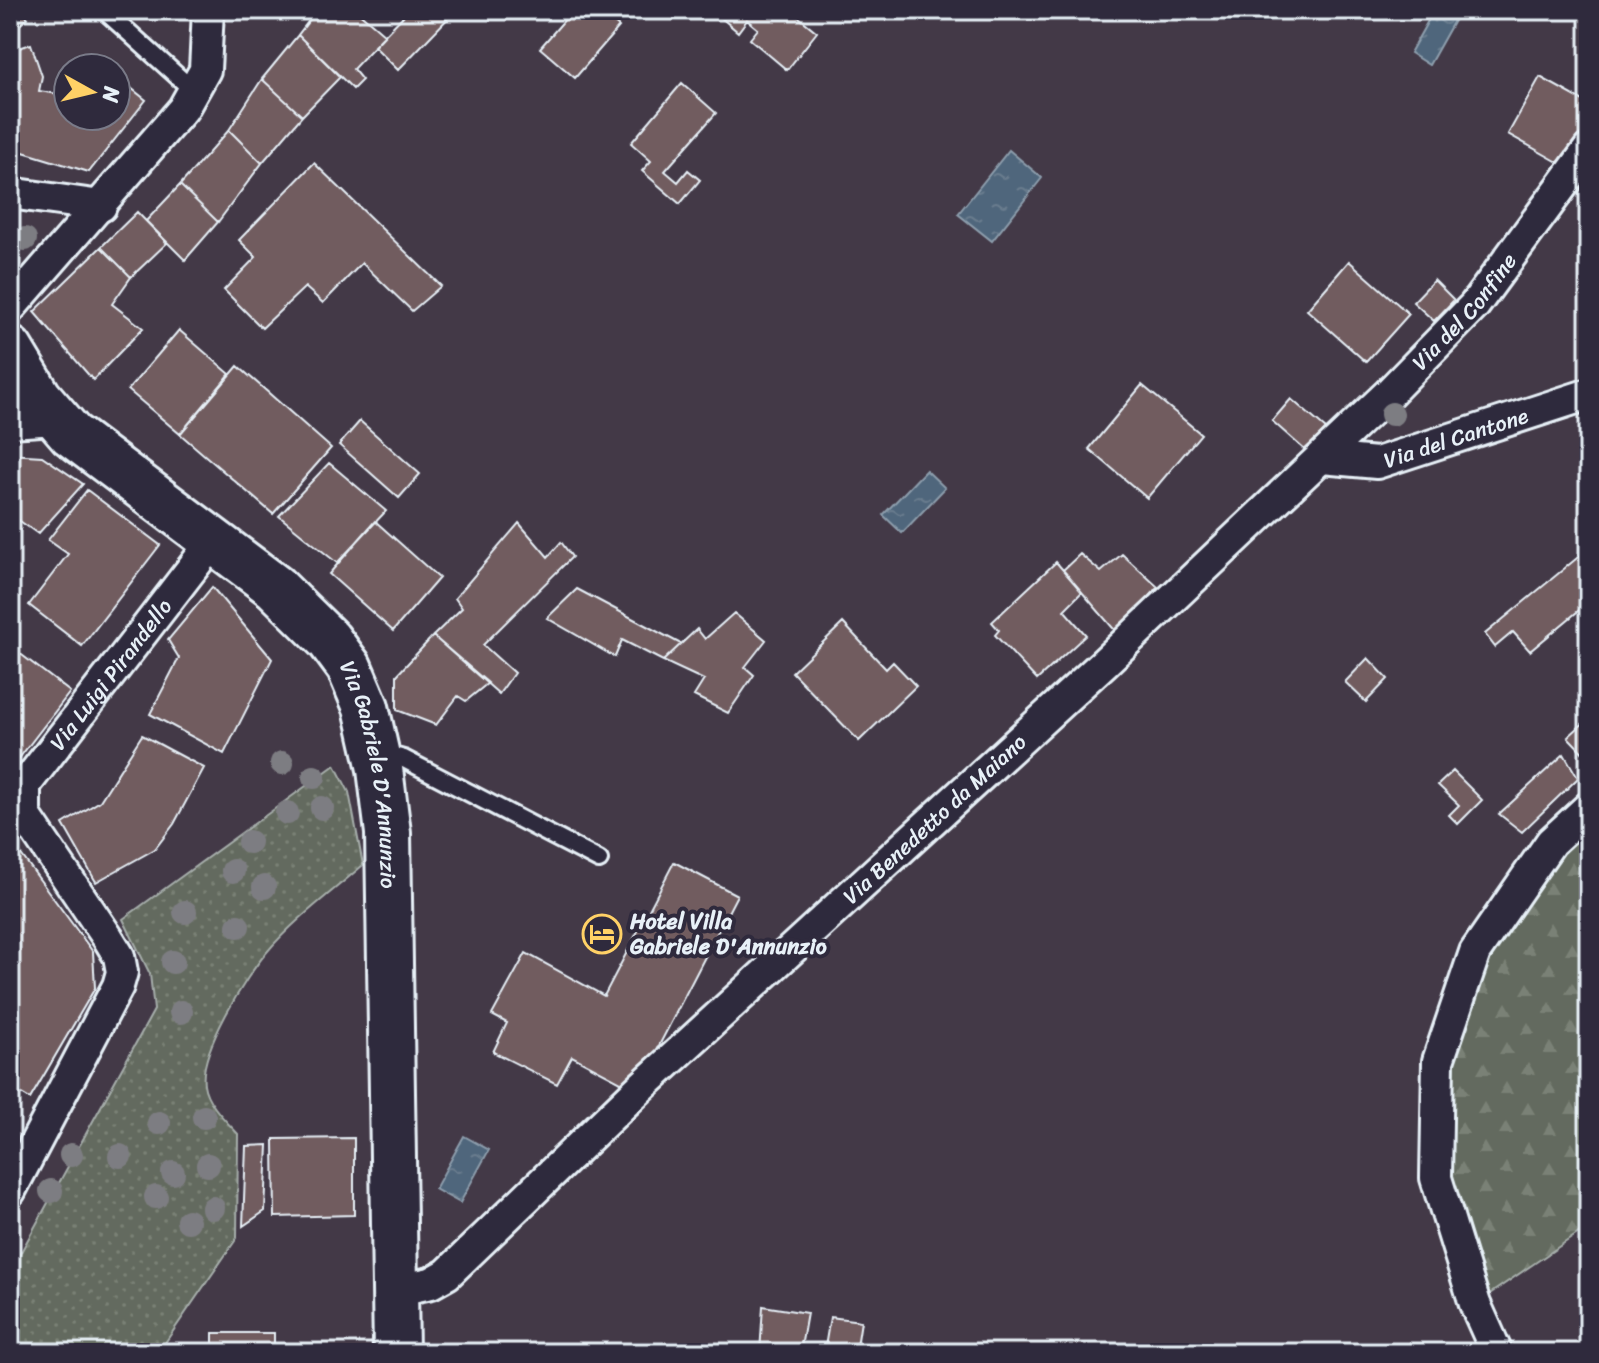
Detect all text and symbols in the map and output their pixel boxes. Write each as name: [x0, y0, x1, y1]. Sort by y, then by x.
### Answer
north arrow: [52, 52, 132, 132]
text: N: [91, 83, 132, 106]
street label: Via del Confine: [1401, 244, 1527, 380]
street label: Via del Cantone: [1378, 395, 1534, 479]
street label: Via Luigi Pirandello: [39, 589, 182, 759]
street label: Via Gabriele D'Annunzio: [329, 654, 408, 889]
street label: Via Benedetto da Maiano: [833, 723, 1035, 914]
place label: Hotel Villa Gabriele D'Annunzio: [629, 902, 827, 966]
hotel icon: Hotel Villa Gabriele D'Annunzio: [581, 913, 623, 955]

